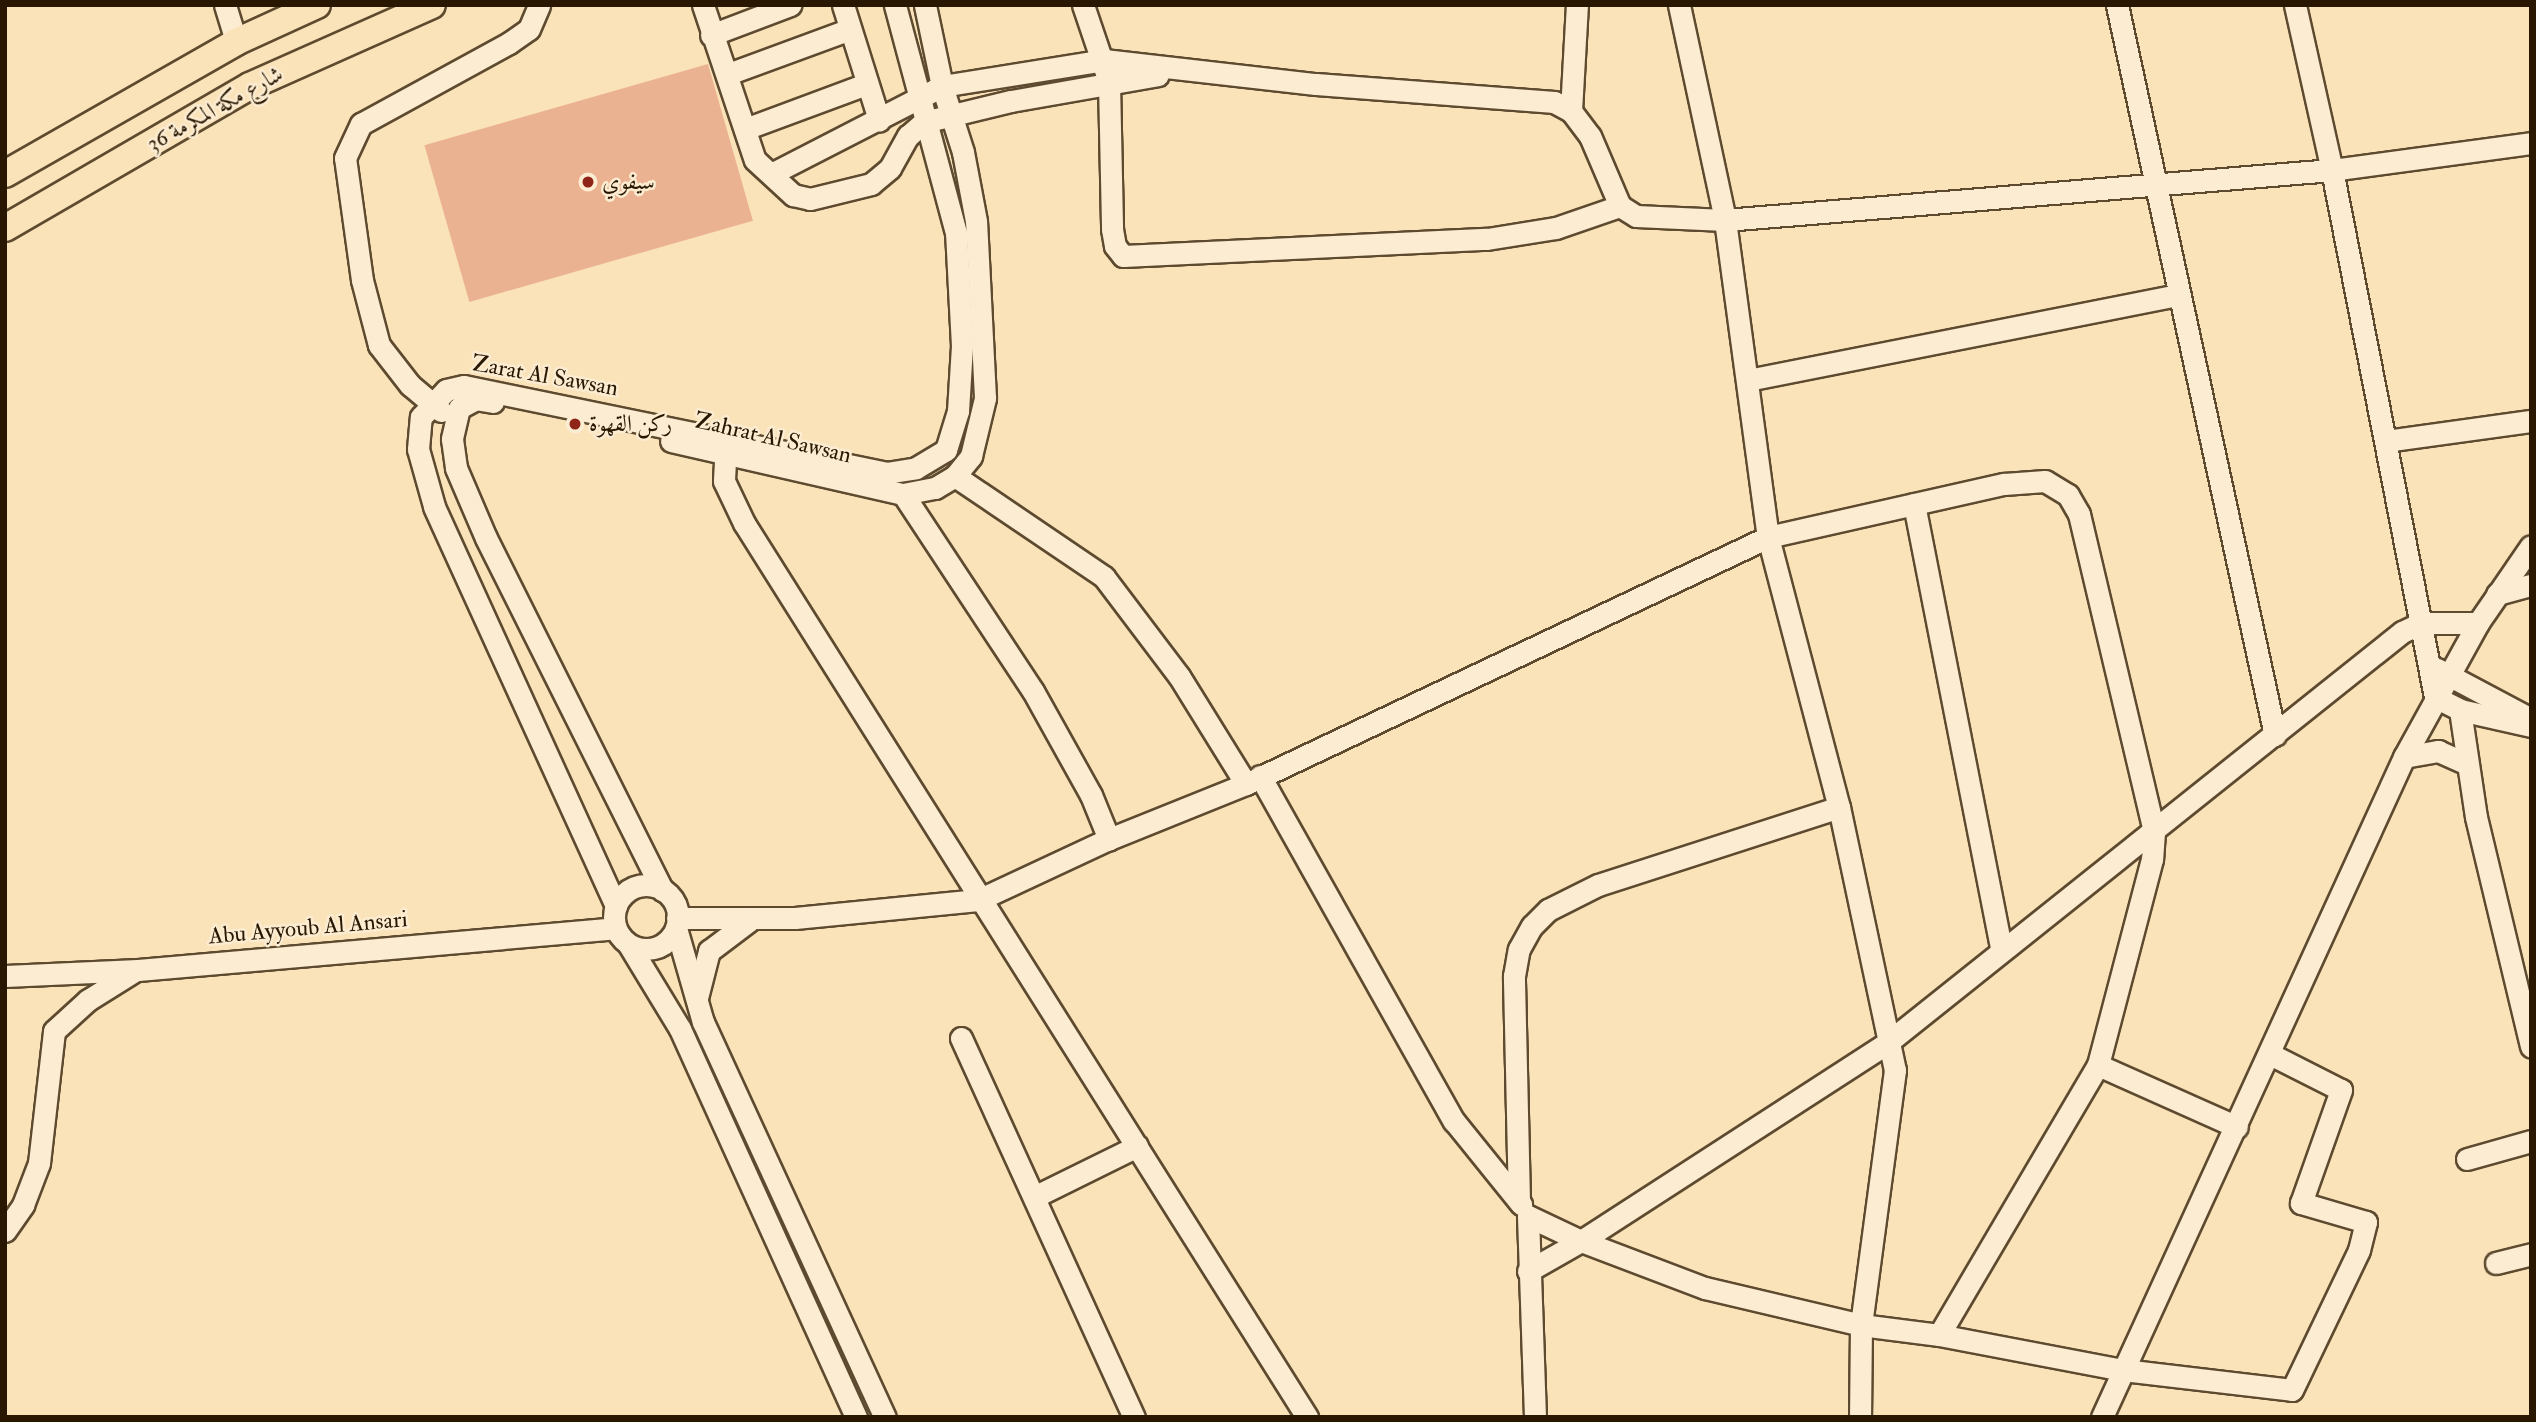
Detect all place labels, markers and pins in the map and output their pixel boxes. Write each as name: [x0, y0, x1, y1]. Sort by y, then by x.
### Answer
place label: سيفوي: [602, 168, 655, 196]
marker: سيفوي: [580, 174, 596, 190]
place label: ركن القهوة: [589, 410, 672, 438]
marker: ركن القهوة: [567, 416, 583, 432]

